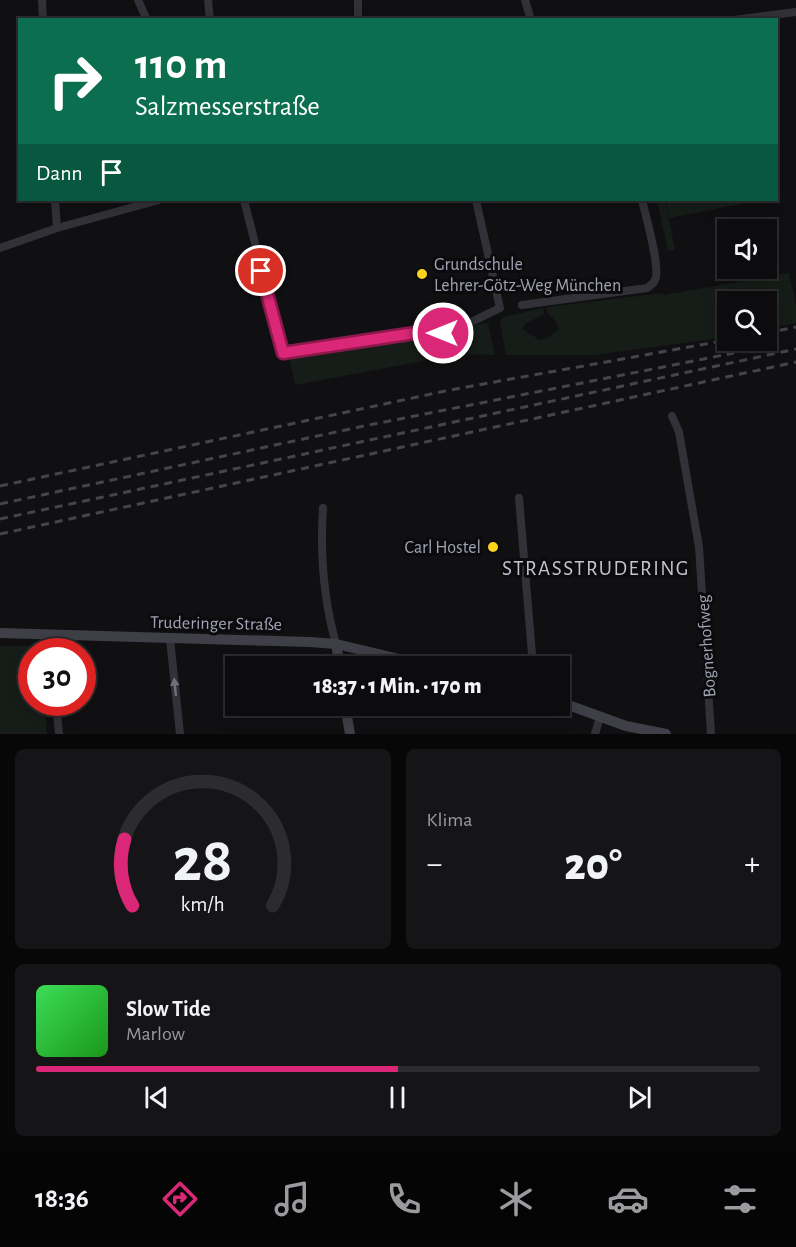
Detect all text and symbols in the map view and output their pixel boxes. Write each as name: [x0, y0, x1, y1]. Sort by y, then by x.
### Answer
icon: right: [36, 42, 114, 120]
text: 110 m: [135, 44, 227, 86]
text: Salzmesserstraße: [135, 93, 320, 120]
icon: arrive: [95, 156, 128, 189]
text: Dann: [36, 162, 83, 184]
map controls: [717, 219, 777, 351]
button: sound: [717, 219, 777, 279]
pin: [235, 245, 286, 296]
icon: arrive: [244, 254, 277, 287]
place label: Grundschule Lehrer-Götz-Weg München: [434, 256, 621, 295]
marker: Grundschule Lehrer-Götz-Weg München: [415, 267, 429, 281]
button: search: [717, 291, 777, 351]
position arrow: [411, 301, 475, 365]
place label: Carl Hostel: [405, 539, 481, 557]
marker: Carl Hostel: [486, 540, 500, 554]
district label: STRASSTRUDERING: [502, 558, 690, 579]
street label: Bognerhofweg: [694, 594, 720, 698]
street label: Truderinger Straße: [150, 614, 282, 634]
speed limit sign: 30: [18, 638, 96, 716]
text: 18:37 · 1 Min. · 170 m: [313, 675, 482, 697]
one-way arrow: [170, 677, 180, 696]
text: Klima: [427, 810, 472, 830]
text: 28: [173, 830, 233, 892]
text: 20°: [564, 843, 622, 888]
text: −: [427, 848, 442, 881]
text: +: [744, 848, 760, 881]
text: km/h: [181, 894, 225, 915]
text: Slow Tide: [126, 998, 211, 1020]
text: Marlow: [126, 1024, 185, 1044]
icon: previous: [140, 1081, 173, 1114]
icon: pause: [381, 1081, 414, 1114]
icon: next: [623, 1081, 656, 1114]
icon: directions: [159, 1178, 201, 1220]
icon: music: [271, 1178, 313, 1220]
icon: phone: [383, 1178, 425, 1220]
icon: climate: [495, 1178, 537, 1220]
icon: car: [607, 1178, 649, 1220]
icon: filters: [719, 1178, 761, 1220]
text: 18:36: [35, 1185, 89, 1212]

